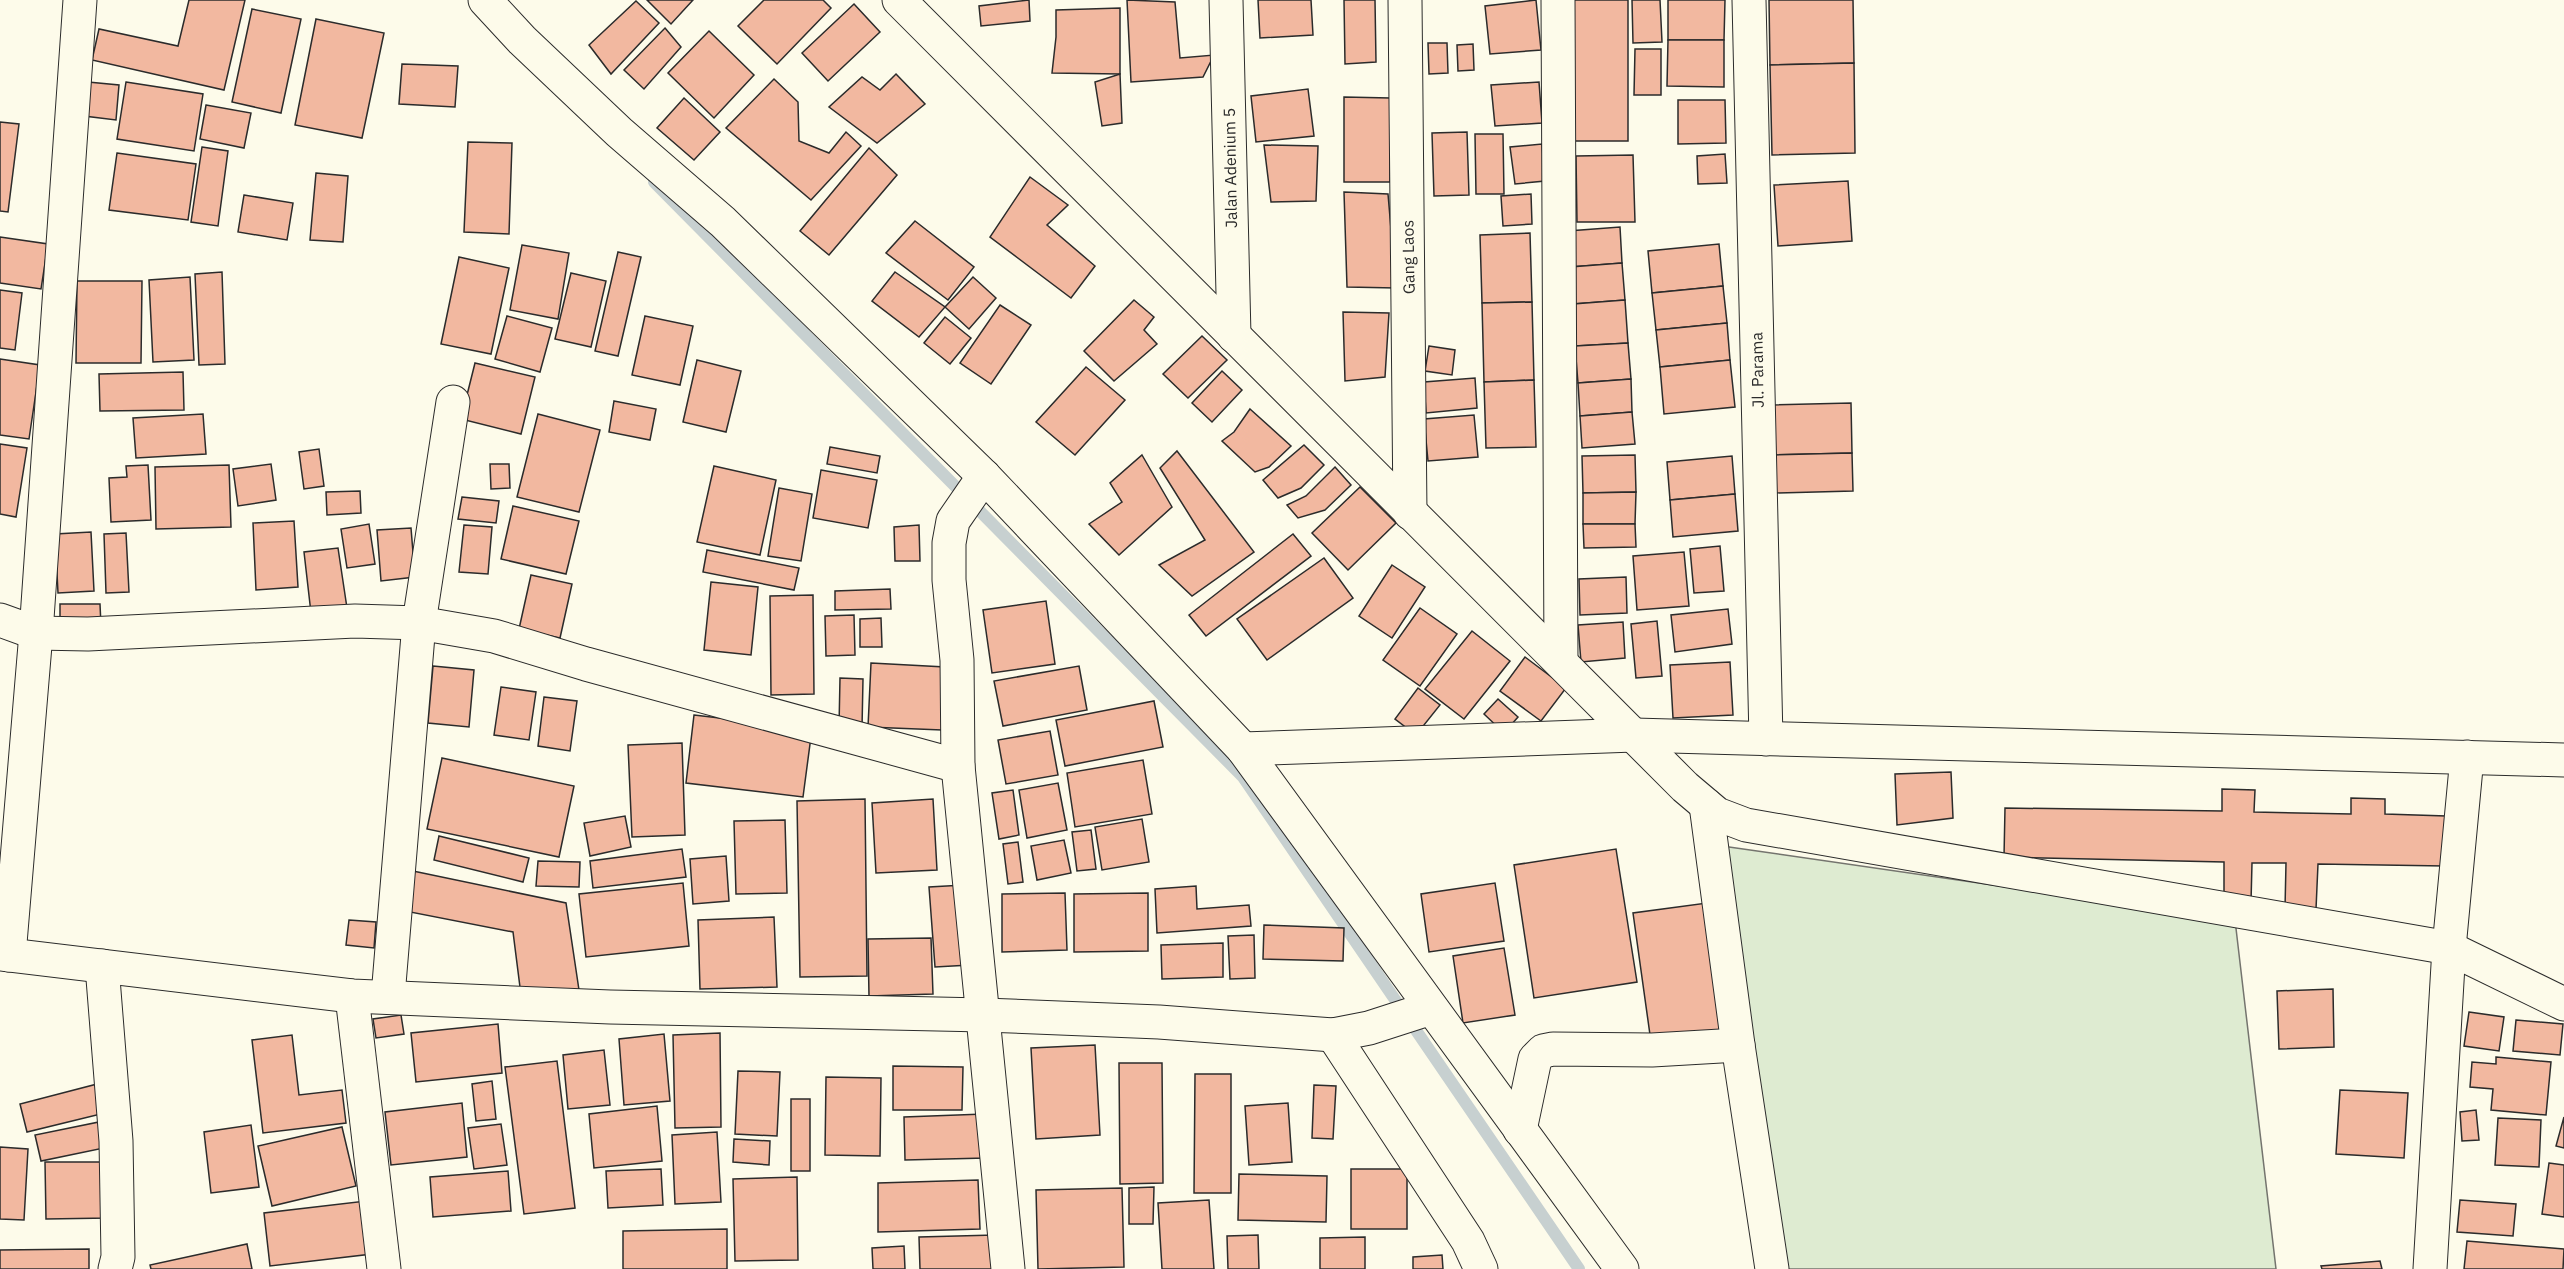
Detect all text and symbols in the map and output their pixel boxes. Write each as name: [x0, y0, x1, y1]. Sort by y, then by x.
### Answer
street label: Jalan Adenium 5: [1219, 108, 1241, 228]
street label: Gang Laos: [1397, 220, 1419, 294]
street label: Jl. Parama: [1746, 332, 1768, 408]

